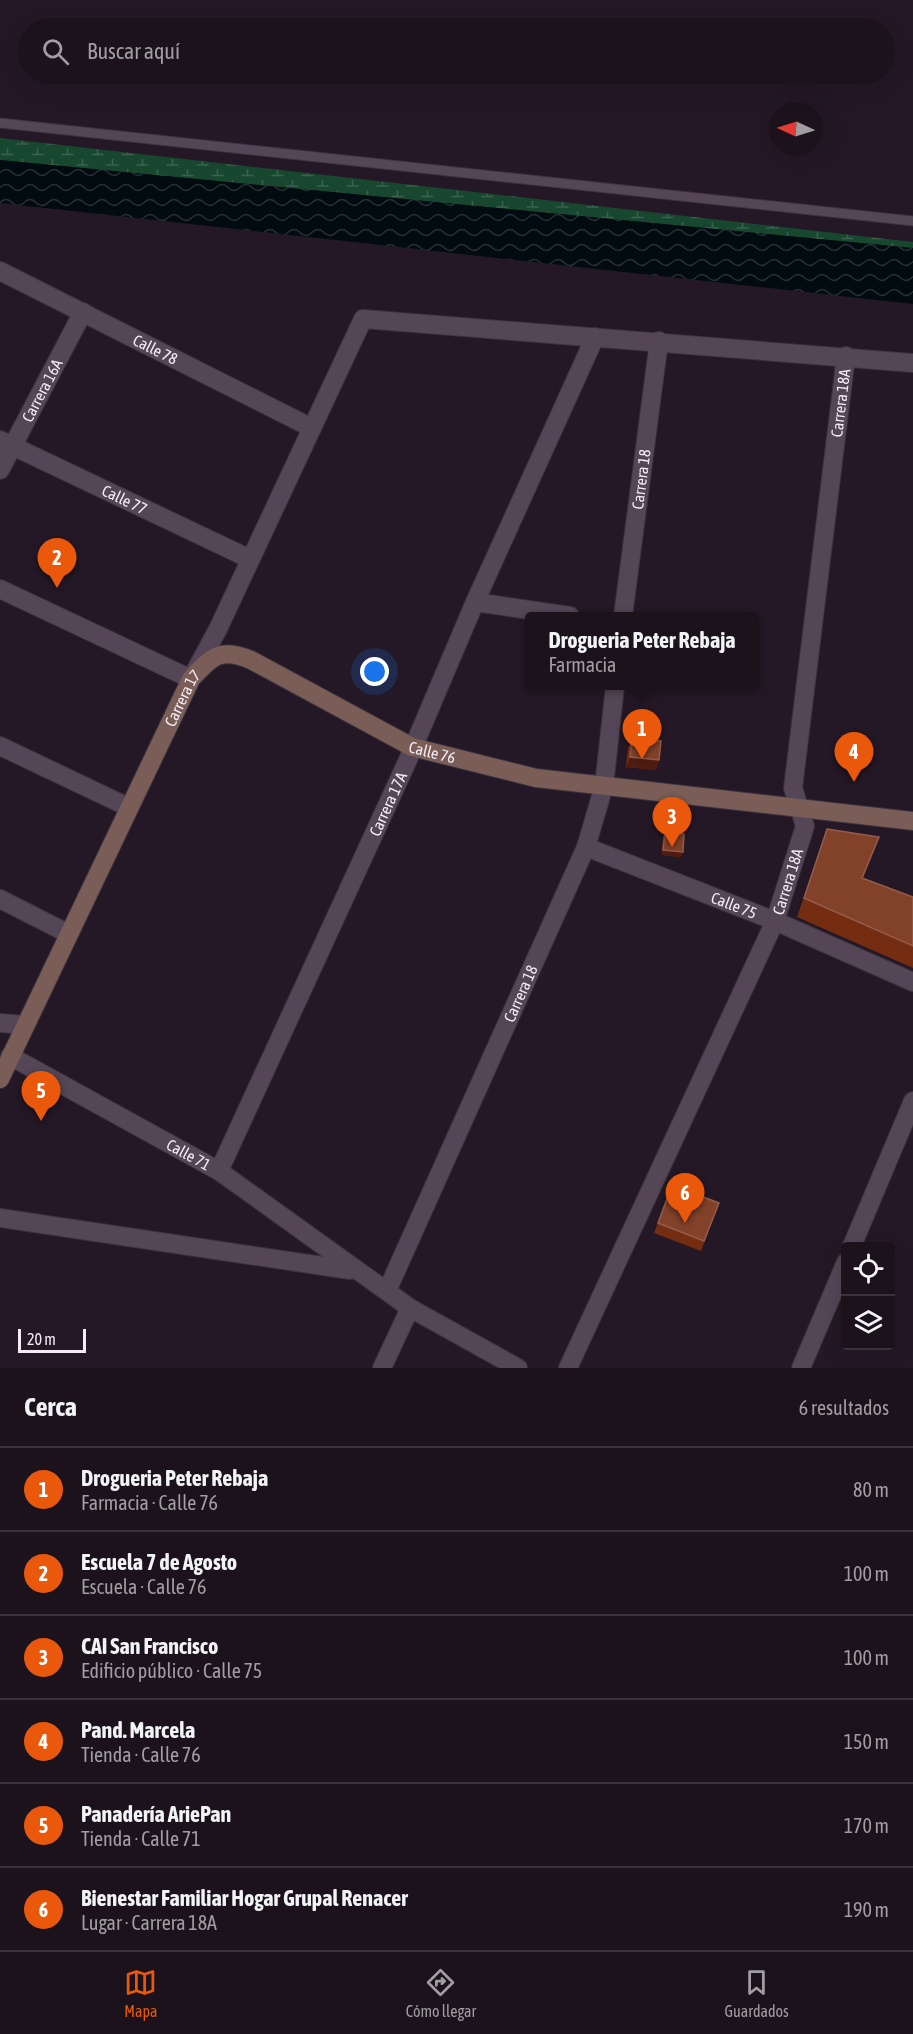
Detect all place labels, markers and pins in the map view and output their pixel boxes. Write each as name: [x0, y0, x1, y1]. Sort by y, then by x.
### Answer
pin: 2: [38, 538, 76, 588]
pin: 1: [622, 710, 662, 759]
pin: 4: [834, 732, 874, 782]
pin: 3: [652, 798, 692, 847]
pin: 5: [22, 1072, 60, 1121]
pin: 6: [666, 1174, 704, 1223]

